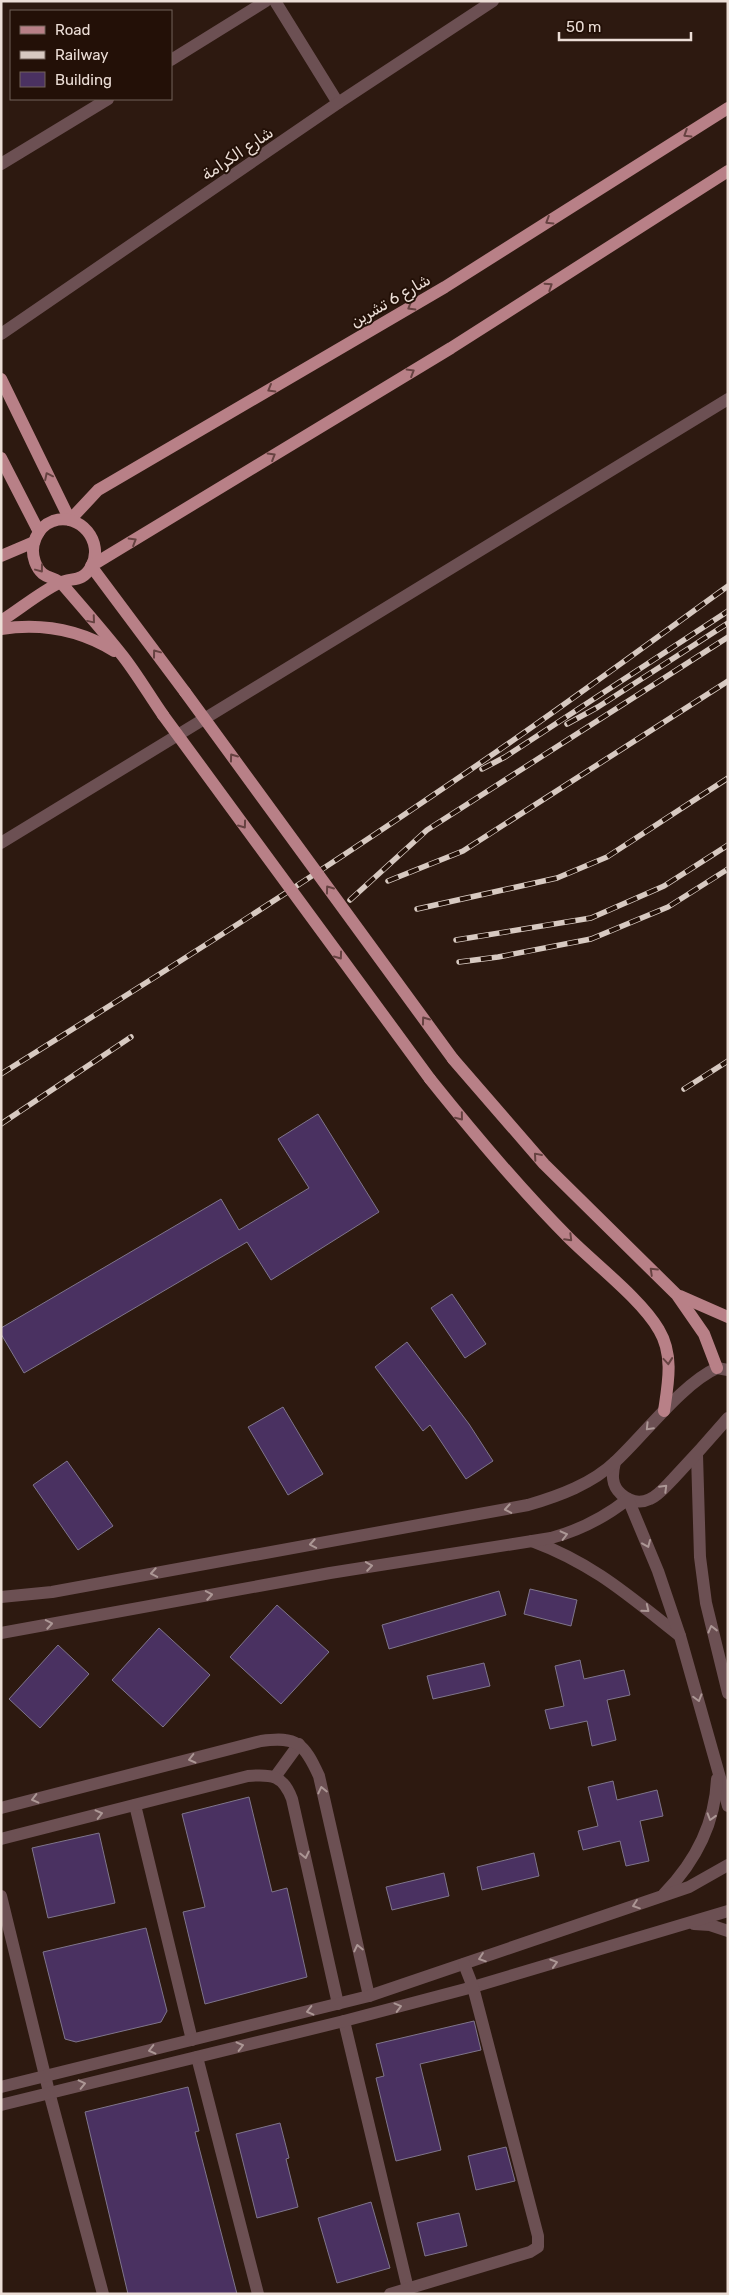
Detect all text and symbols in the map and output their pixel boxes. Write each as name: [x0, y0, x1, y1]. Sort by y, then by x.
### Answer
legend: [10, 10, 172, 100]
scale bar: [559, 10, 692, 42]
text: 50 m: [566, 18, 601, 36]
text: Road: [55, 21, 91, 39]
text: Railway: [55, 46, 109, 64]
text: Building: [55, 71, 112, 89]
street label: شارع الكرامة: [198, 123, 278, 186]
one-way arrow: [683, 128, 692, 137]
one-way arrow: [546, 215, 555, 224]
street label: شارع 6 تشرين: [347, 270, 435, 333]
one-way arrow: [543, 282, 552, 292]
one-way arrow: [408, 300, 417, 310]
one-way arrow: [406, 369, 415, 379]
one-way arrow: [267, 382, 276, 392]
one-way arrow: [267, 453, 276, 463]
one-way arrow: [44, 472, 55, 481]
one-way arrow: [128, 537, 137, 547]
one-way arrow: [34, 563, 43, 573]
one-way arrow: [86, 614, 95, 623]
one-way arrow: [153, 649, 162, 659]
one-way arrow: [230, 754, 239, 763]
one-way arrow: [237, 819, 246, 829]
one-way arrow: [326, 885, 335, 895]
one-way arrow: [334, 950, 342, 959]
one-way arrow: [422, 1017, 430, 1026]
one-way arrow: [455, 1111, 463, 1120]
one-way arrow: [534, 1153, 543, 1162]
one-way arrow: [563, 1232, 572, 1241]
one-way arrow: [649, 1267, 658, 1276]
one-way arrow: [663, 1357, 674, 1365]
one-way arrow: [646, 1421, 655, 1430]
one-way arrow: [658, 1485, 667, 1494]
one-way arrow: [503, 1503, 512, 1513]
one-way arrow: [559, 1530, 568, 1541]
one-way arrow: [309, 1539, 318, 1549]
one-way arrow: [640, 1539, 651, 1548]
one-way arrow: [365, 1562, 373, 1572]
one-way arrow: [149, 1568, 158, 1578]
one-way arrow: [205, 1591, 213, 1601]
one-way arrow: [640, 1603, 649, 1611]
one-way arrow: [45, 1620, 54, 1630]
one-way arrow: [707, 1624, 718, 1633]
one-way arrow: [692, 1694, 702, 1702]
one-way arrow: [188, 1753, 197, 1764]
one-way arrow: [317, 1785, 328, 1794]
one-way arrow: [30, 1793, 39, 1804]
one-way arrow: [95, 1809, 104, 1820]
one-way arrow: [706, 1812, 716, 1821]
one-way arrow: [299, 1851, 310, 1860]
one-way arrow: [632, 1900, 640, 1910]
one-way arrow: [353, 1944, 364, 1952]
one-way arrow: [478, 1952, 486, 1962]
one-way arrow: [550, 1958, 558, 1968]
one-way arrow: [394, 2002, 403, 2013]
one-way arrow: [305, 2005, 314, 2016]
one-way arrow: [236, 2041, 245, 2052]
one-way arrow: [148, 2044, 157, 2055]
one-way arrow: [78, 2079, 87, 2090]

